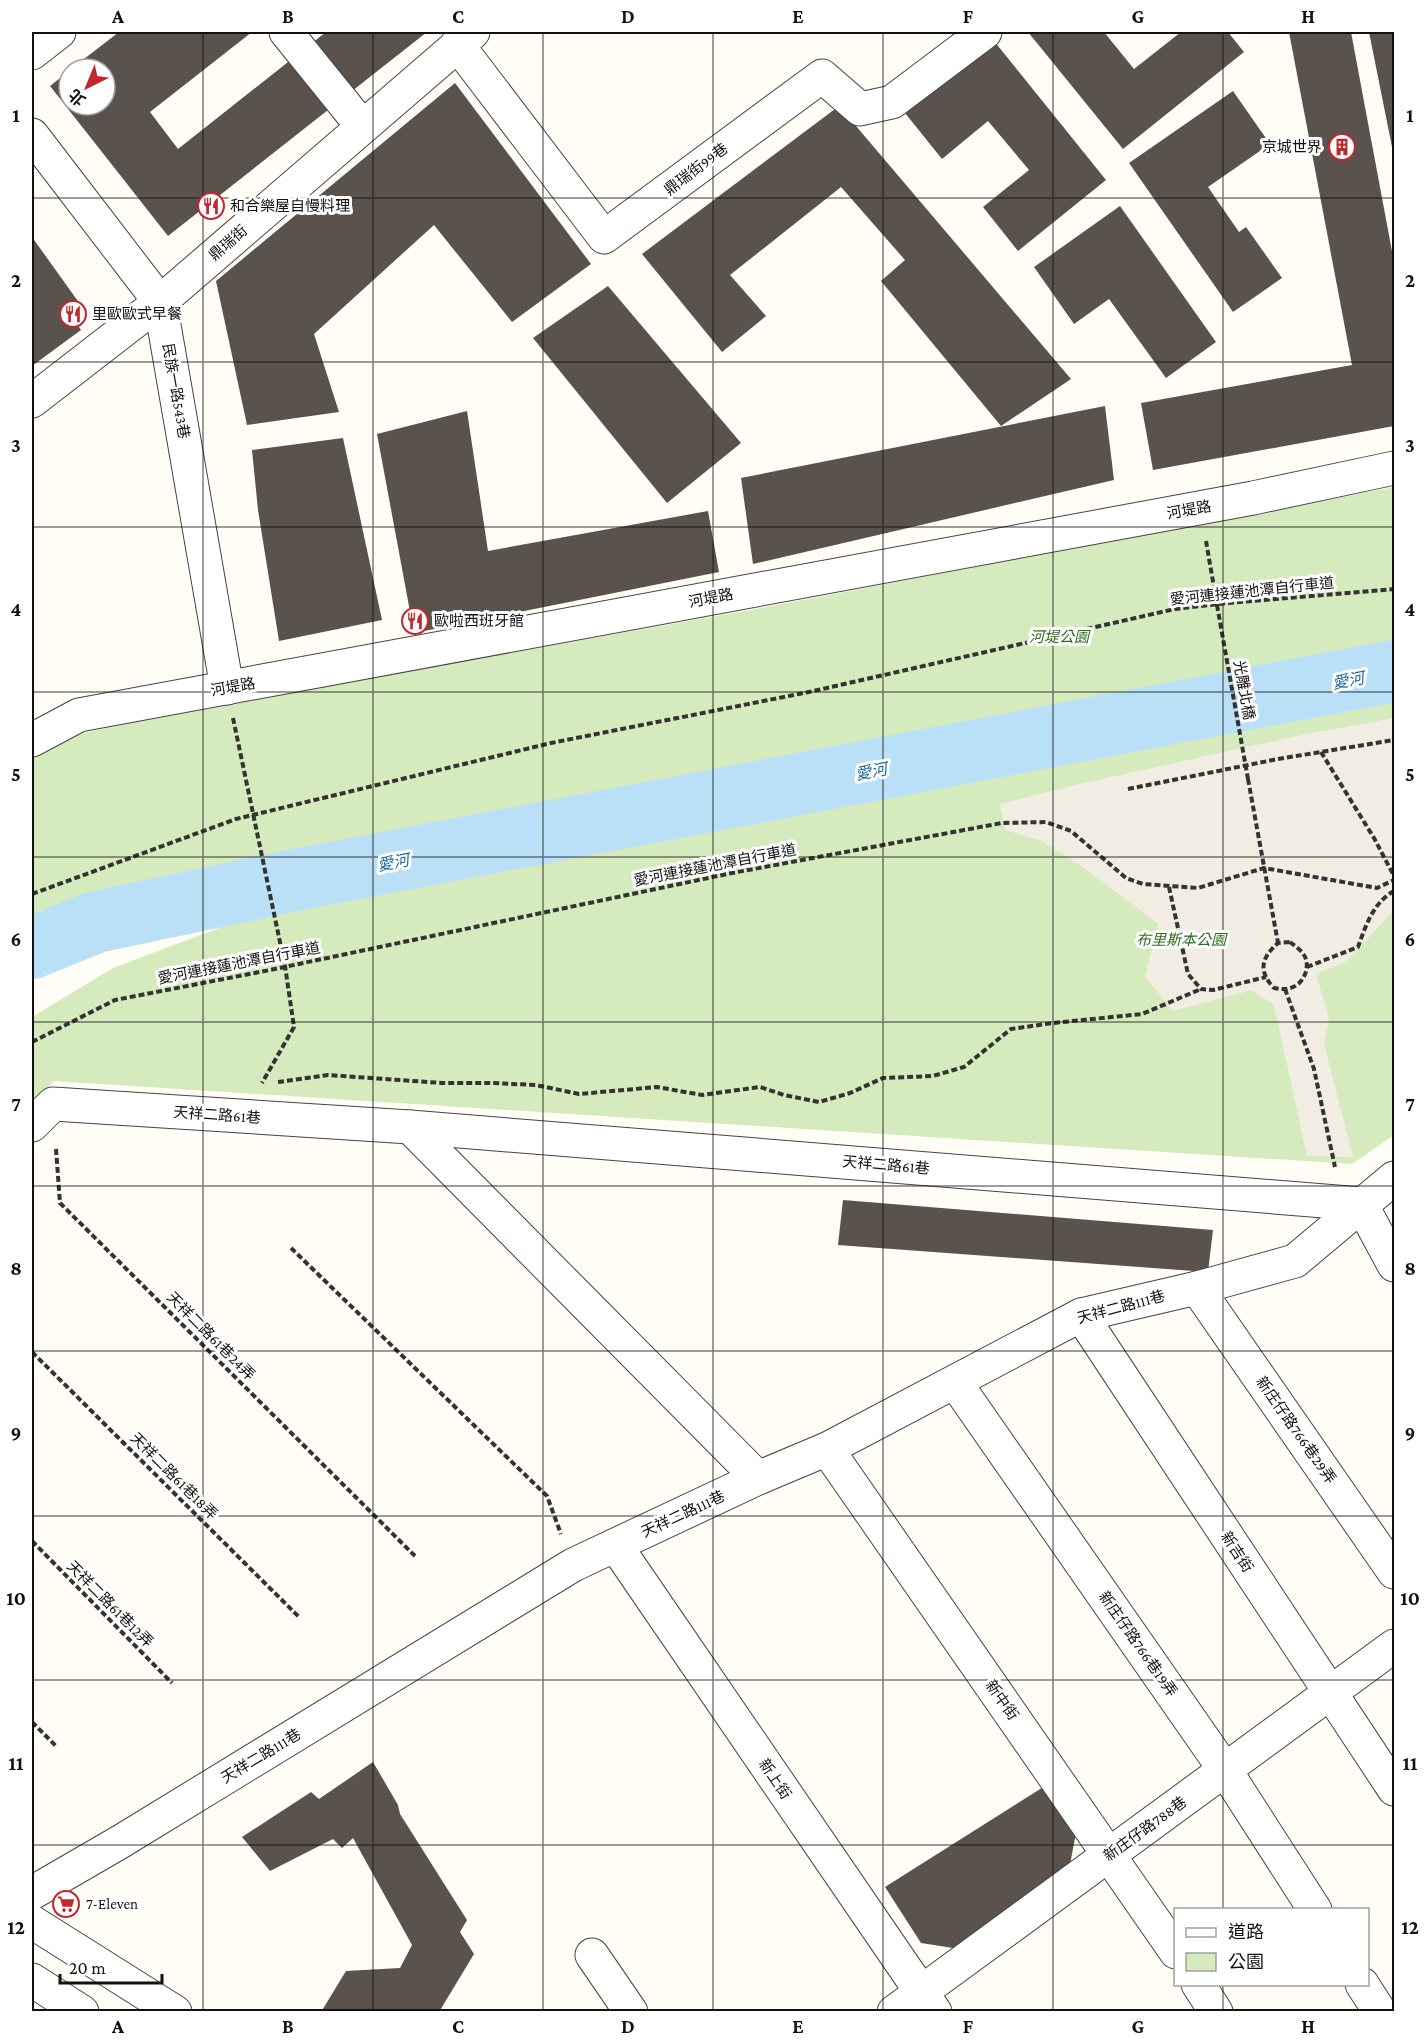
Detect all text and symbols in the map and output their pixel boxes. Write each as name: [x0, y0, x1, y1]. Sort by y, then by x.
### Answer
text: A: [111, 5, 125, 27]
text: B: [282, 5, 294, 27]
text: C: [452, 5, 464, 27]
text: D: [621, 5, 635, 27]
text: E: [792, 5, 804, 27]
text: F: [963, 5, 974, 27]
text: G: [1132, 5, 1145, 27]
text: H: [1301, 5, 1315, 27]
north arrow: [57, 57, 117, 117]
text: 北: [65, 86, 89, 109]
text: 1: [12, 104, 20, 126]
text: 1: [1406, 104, 1414, 126]
building icon: 京城世界: [1327, 132, 1357, 162]
place label: 京城世界: [1262, 139, 1322, 155]
street label: 鼎瑞街99巷: [661, 140, 731, 198]
restaurant icon: 和合樂屋自慢料理: [196, 191, 226, 221]
place label: 和合樂屋自慢料理: [230, 197, 350, 214]
street label: 鼎瑞街: [206, 222, 250, 264]
text: 2: [11, 269, 21, 291]
text: 2: [1405, 269, 1415, 291]
restaurant icon: 里歐歐式早餐: [58, 299, 88, 329]
place label: 里歐歐式早餐: [92, 306, 182, 322]
street label: 民族一路543巷: [160, 342, 192, 440]
text: 3: [11, 434, 21, 456]
text: 3: [1405, 434, 1415, 456]
street label: 河堤路: [1165, 498, 1213, 522]
street label: 愛河連接蓮池潭自行車道: [1169, 573, 1335, 608]
street label: 河堤路: [687, 586, 735, 610]
text: 4: [11, 598, 22, 620]
text: 4: [1405, 598, 1416, 620]
restaurant icon: 歐啦西班牙館: [400, 606, 430, 636]
place label: 歐啦西班牙館: [434, 612, 524, 629]
park label: 河堤公園: [1029, 629, 1091, 645]
street label: 光雕北橋: [1231, 659, 1258, 721]
water label: 愛河: [1331, 669, 1368, 692]
street label: 河堤路: [209, 675, 257, 699]
water label: 愛河: [854, 760, 891, 783]
text: 5: [11, 763, 21, 785]
text: 5: [1405, 763, 1415, 785]
street label: 愛河連接蓮池潭自行車道: [632, 840, 798, 889]
water label: 愛河: [376, 851, 413, 874]
text: 6: [11, 928, 21, 950]
text: 6: [1405, 928, 1415, 950]
park label: 布里斯本公園: [1136, 932, 1228, 948]
street label: 愛河連接蓮池潭自行車道: [156, 938, 322, 987]
text: 7: [11, 1093, 21, 1115]
text: 7: [1405, 1093, 1415, 1115]
street label: 天祥二路61巷: [173, 1104, 261, 1126]
street label: 天祥二路61巷: [842, 1153, 930, 1177]
text: 8: [10, 1257, 22, 1279]
text: 8: [1404, 1257, 1416, 1279]
street label: 天祥二路111巷: [1075, 1288, 1167, 1326]
street label: 天祥二路61巷24弄: [164, 1289, 258, 1383]
street label: 新庄仔路766巷29弄: [1253, 1373, 1339, 1487]
text: 9: [11, 1422, 21, 1444]
text: 9: [1405, 1422, 1415, 1444]
street label: 天祥二路61巷18弄: [127, 1429, 221, 1523]
street label: 天祥二路111巷: [639, 1488, 727, 1540]
street label: 新吉街: [1218, 1529, 1256, 1575]
street label: 天祥二路61巷12弄: [64, 1558, 156, 1650]
text: 10: [6, 1587, 26, 1609]
text: 10: [1400, 1587, 1420, 1609]
street label: 新庄仔路766巷19弄: [1096, 1588, 1180, 1700]
street label: 新中街: [983, 1677, 1021, 1723]
street label: 天祥二路111巷: [218, 1726, 304, 1786]
text: 11: [9, 1752, 24, 1774]
text: 11: [1403, 1752, 1418, 1774]
street label: 新上街: [756, 1756, 794, 1802]
street label: 新庄仔路788巷: [1101, 1794, 1189, 1864]
supermarket icon: 7-Eleven: [51, 1889, 81, 1919]
place label: 7-Eleven: [86, 1896, 138, 1912]
legend: [1174, 1908, 1369, 1986]
text: 12: [7, 1916, 25, 1938]
text: 12: [1401, 1916, 1419, 1938]
text: 道路: [1228, 1922, 1264, 1942]
scale bar: [60, 1947, 162, 1985]
text: 公園: [1228, 1952, 1264, 1972]
text: 20 m: [69, 1958, 106, 1978]
text: A: [111, 2015, 125, 2037]
text: B: [282, 2015, 294, 2037]
text: C: [452, 2015, 464, 2037]
text: D: [621, 2015, 635, 2037]
text: E: [792, 2015, 804, 2037]
text: F: [963, 2015, 974, 2037]
text: G: [1132, 2015, 1145, 2037]
text: H: [1301, 2015, 1315, 2037]

